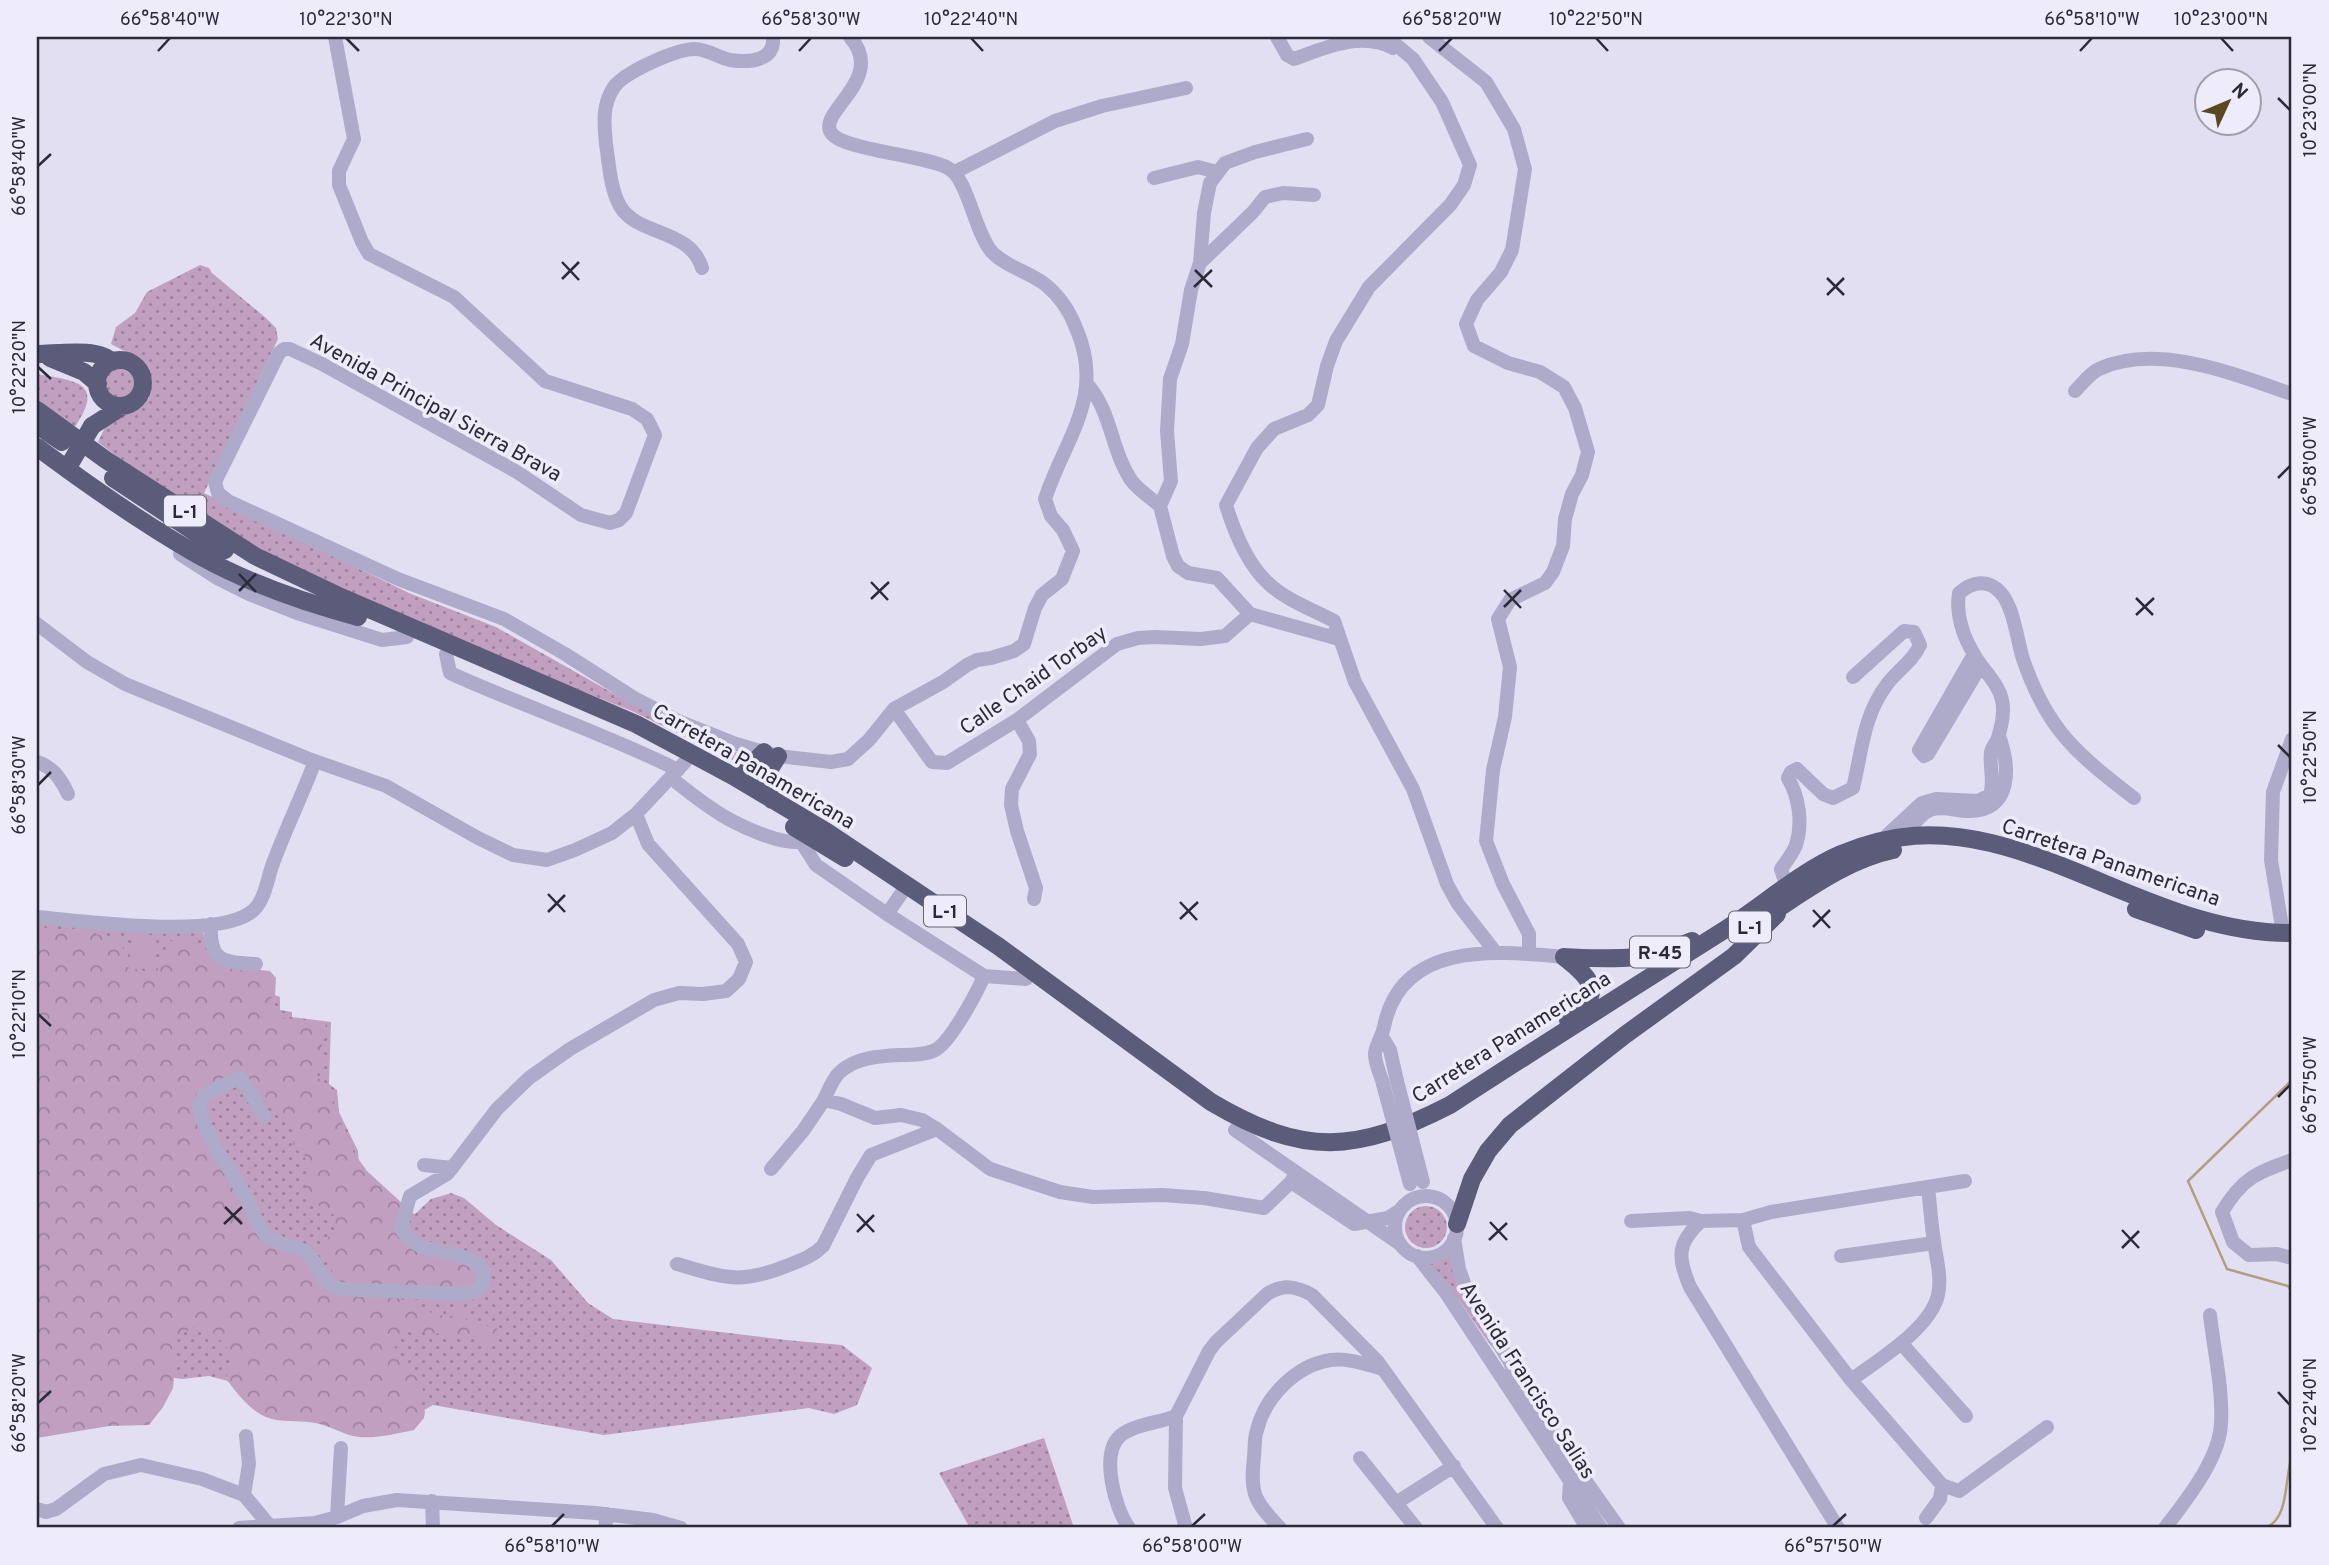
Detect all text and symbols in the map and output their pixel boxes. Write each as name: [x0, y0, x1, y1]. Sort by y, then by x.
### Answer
text: 66°58'40"W: [120, 9, 220, 32]
text: 10°22'30"N: [299, 9, 393, 32]
text: 66°58'30"W: [761, 9, 861, 32]
text: 10°22'40"N: [924, 9, 1018, 32]
text: 66°58'20"W: [1402, 9, 1502, 32]
text: 10°22'50"N: [1549, 9, 1643, 32]
text: 66°58'10"W: [2044, 9, 2140, 32]
text: 10°23'00"N: [2174, 9, 2268, 32]
text: 10°23'00"N: [2300, 63, 2323, 157]
north arrow: [2192, 66, 2262, 136]
text: N: [2225, 78, 2252, 105]
text: 66°58'40"W: [9, 116, 32, 216]
text: 10°22'20"N: [9, 320, 32, 414]
street label: Avenida Principal Sierra Brava: [305, 328, 566, 489]
text: 66°58'00"W: [2300, 416, 2323, 516]
road number: L-1: [164, 496, 206, 526]
street label: Calle Chaid Torbay: [955, 620, 1113, 742]
street label: Carretera Panamericana: [647, 698, 859, 836]
text: 10°22'50"N: [2300, 710, 2323, 804]
text: 66°58'30"W: [9, 735, 32, 835]
street label: Carretera Panamericana: [1998, 813, 2223, 914]
road number: L-1: [924, 896, 966, 926]
road number: L-1: [1729, 911, 1771, 942]
road number: R-45: [1630, 936, 1690, 968]
street label: Carretera Panamericana: [1407, 966, 1616, 1111]
text: 10°22'10"N: [9, 969, 32, 1059]
text: 66°57'50"W: [2300, 1036, 2323, 1134]
street label: Avenida Francisco Salias: [1453, 1277, 1601, 1485]
text: 66°58'20"W: [9, 1353, 32, 1453]
text: 10°22'40"N: [2300, 1358, 2323, 1452]
text: 66°58'10"W: [504, 1536, 600, 1559]
text: 66°58'00"W: [1142, 1536, 1242, 1559]
text: 66°57'50"W: [1784, 1536, 1882, 1559]

